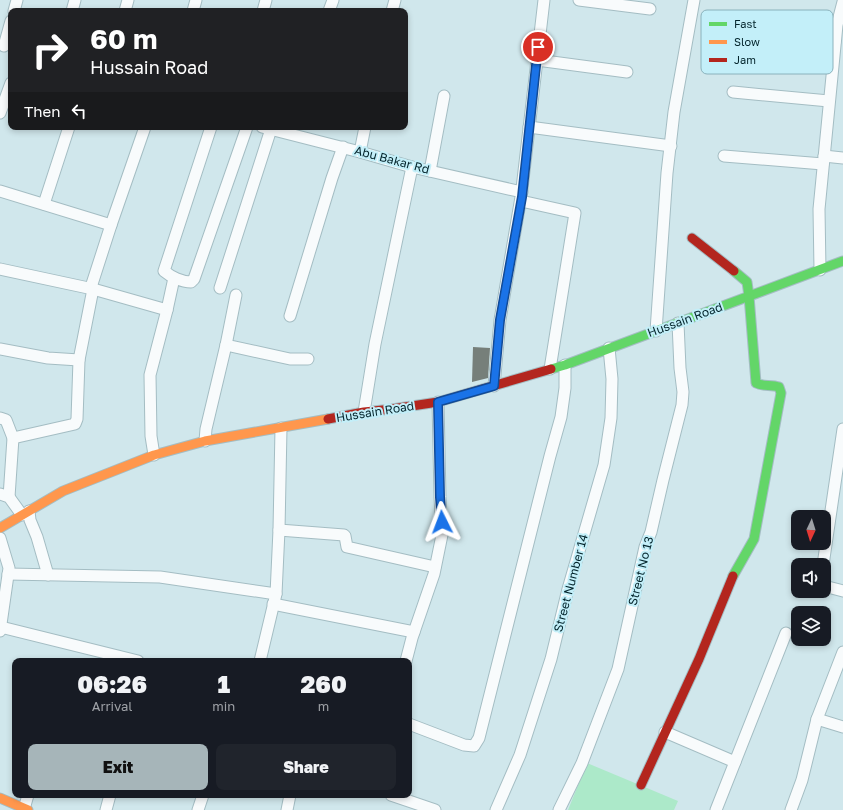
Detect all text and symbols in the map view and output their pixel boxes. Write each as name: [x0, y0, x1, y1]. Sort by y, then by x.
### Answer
legend: [701, 10, 833, 74]
text: Fast: [734, 17, 757, 30]
text: 60 m: [90, 22, 157, 55]
icon: right: [24, 24, 76, 76]
pin: [521, 30, 555, 64]
text: Slow: [734, 35, 760, 48]
icon: arrive: [527, 36, 549, 58]
text: Jam: [734, 53, 756, 66]
text: Hussain Road: [90, 56, 208, 78]
icon: left: [68, 100, 90, 122]
text: Then: [24, 102, 60, 120]
street label: Abu Bakar Rd: [353, 142, 431, 177]
street label: Hussain Road: [645, 299, 724, 340]
street label: Hussain Road: [335, 398, 415, 425]
position arrow: [421, 501, 463, 543]
north arrow: [791, 510, 831, 550]
map controls: [791, 510, 831, 646]
street label: Street Number 14: [550, 532, 591, 633]
street label: Street No 13: [625, 535, 656, 607]
button: sound: [791, 558, 831, 598]
button: layers: [791, 606, 831, 646]
text: 06:26: [77, 669, 147, 698]
text: 1: [217, 669, 230, 698]
text: 260: [300, 669, 347, 698]
text: Arrival: [92, 698, 132, 714]
text: min: [212, 698, 235, 714]
text: m: [318, 698, 329, 714]
button: Exit: [28, 744, 208, 790]
button: Share: [216, 744, 396, 790]

